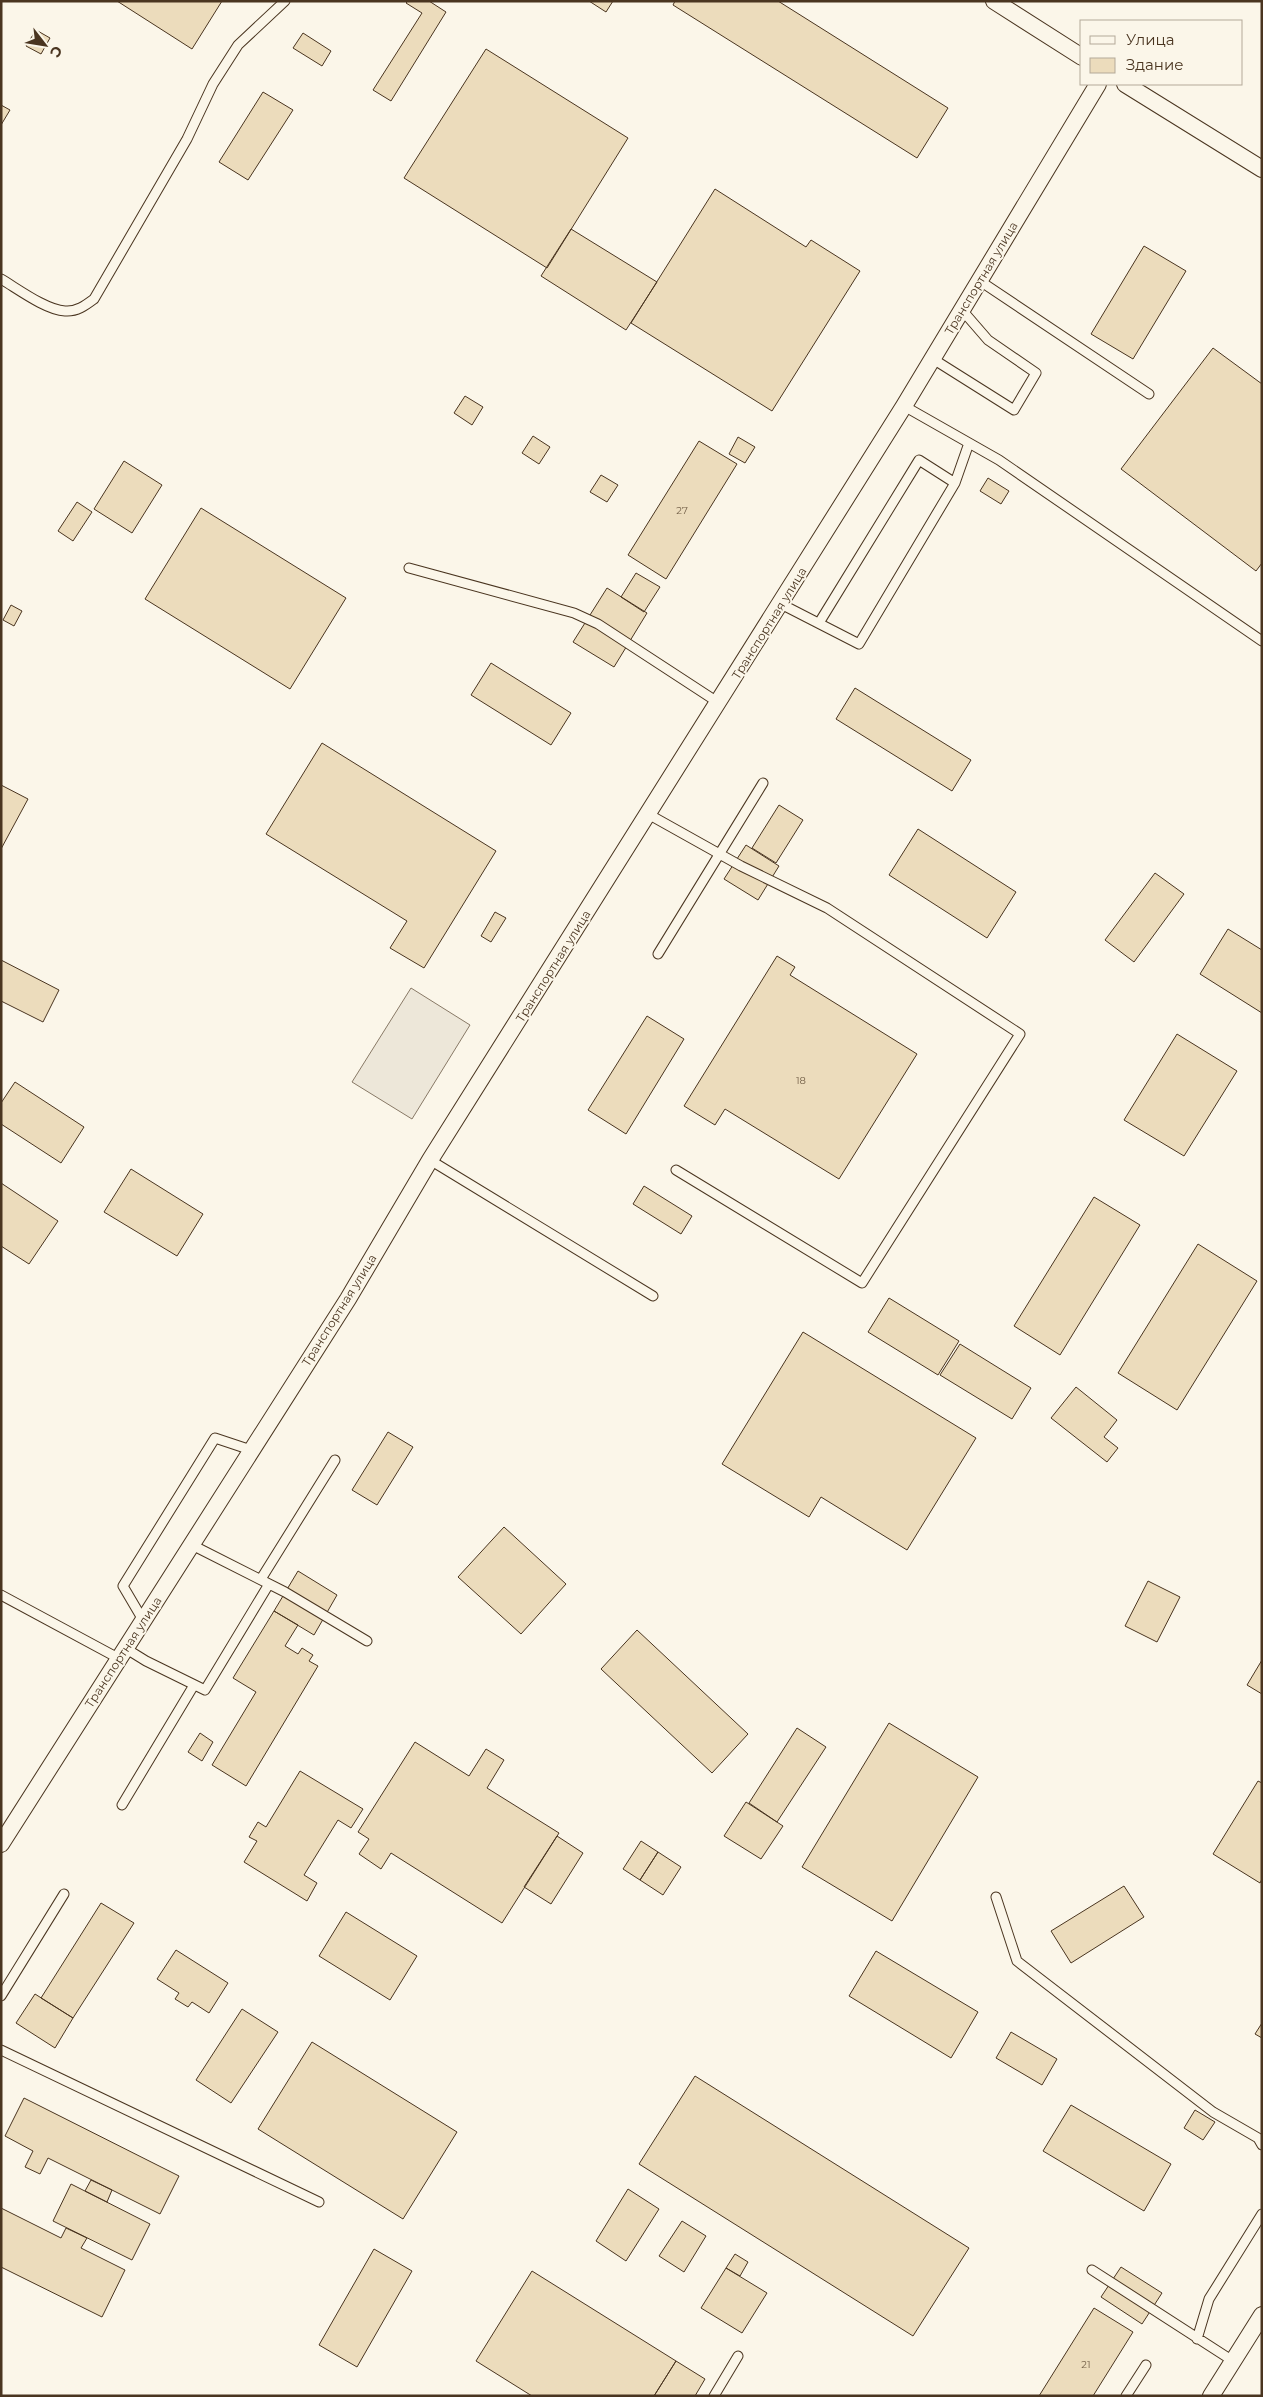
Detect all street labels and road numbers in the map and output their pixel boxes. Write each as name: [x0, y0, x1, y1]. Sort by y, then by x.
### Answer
street label: Транспортная улица: [941, 219, 1021, 337]
street label: Транспортная улица: [728, 564, 810, 682]
street label: Транспортная улица: [512, 907, 594, 1025]
street label: Транспортная улица: [298, 1251, 380, 1369]
street label: Транспортная улица: [81, 1594, 165, 1710]

